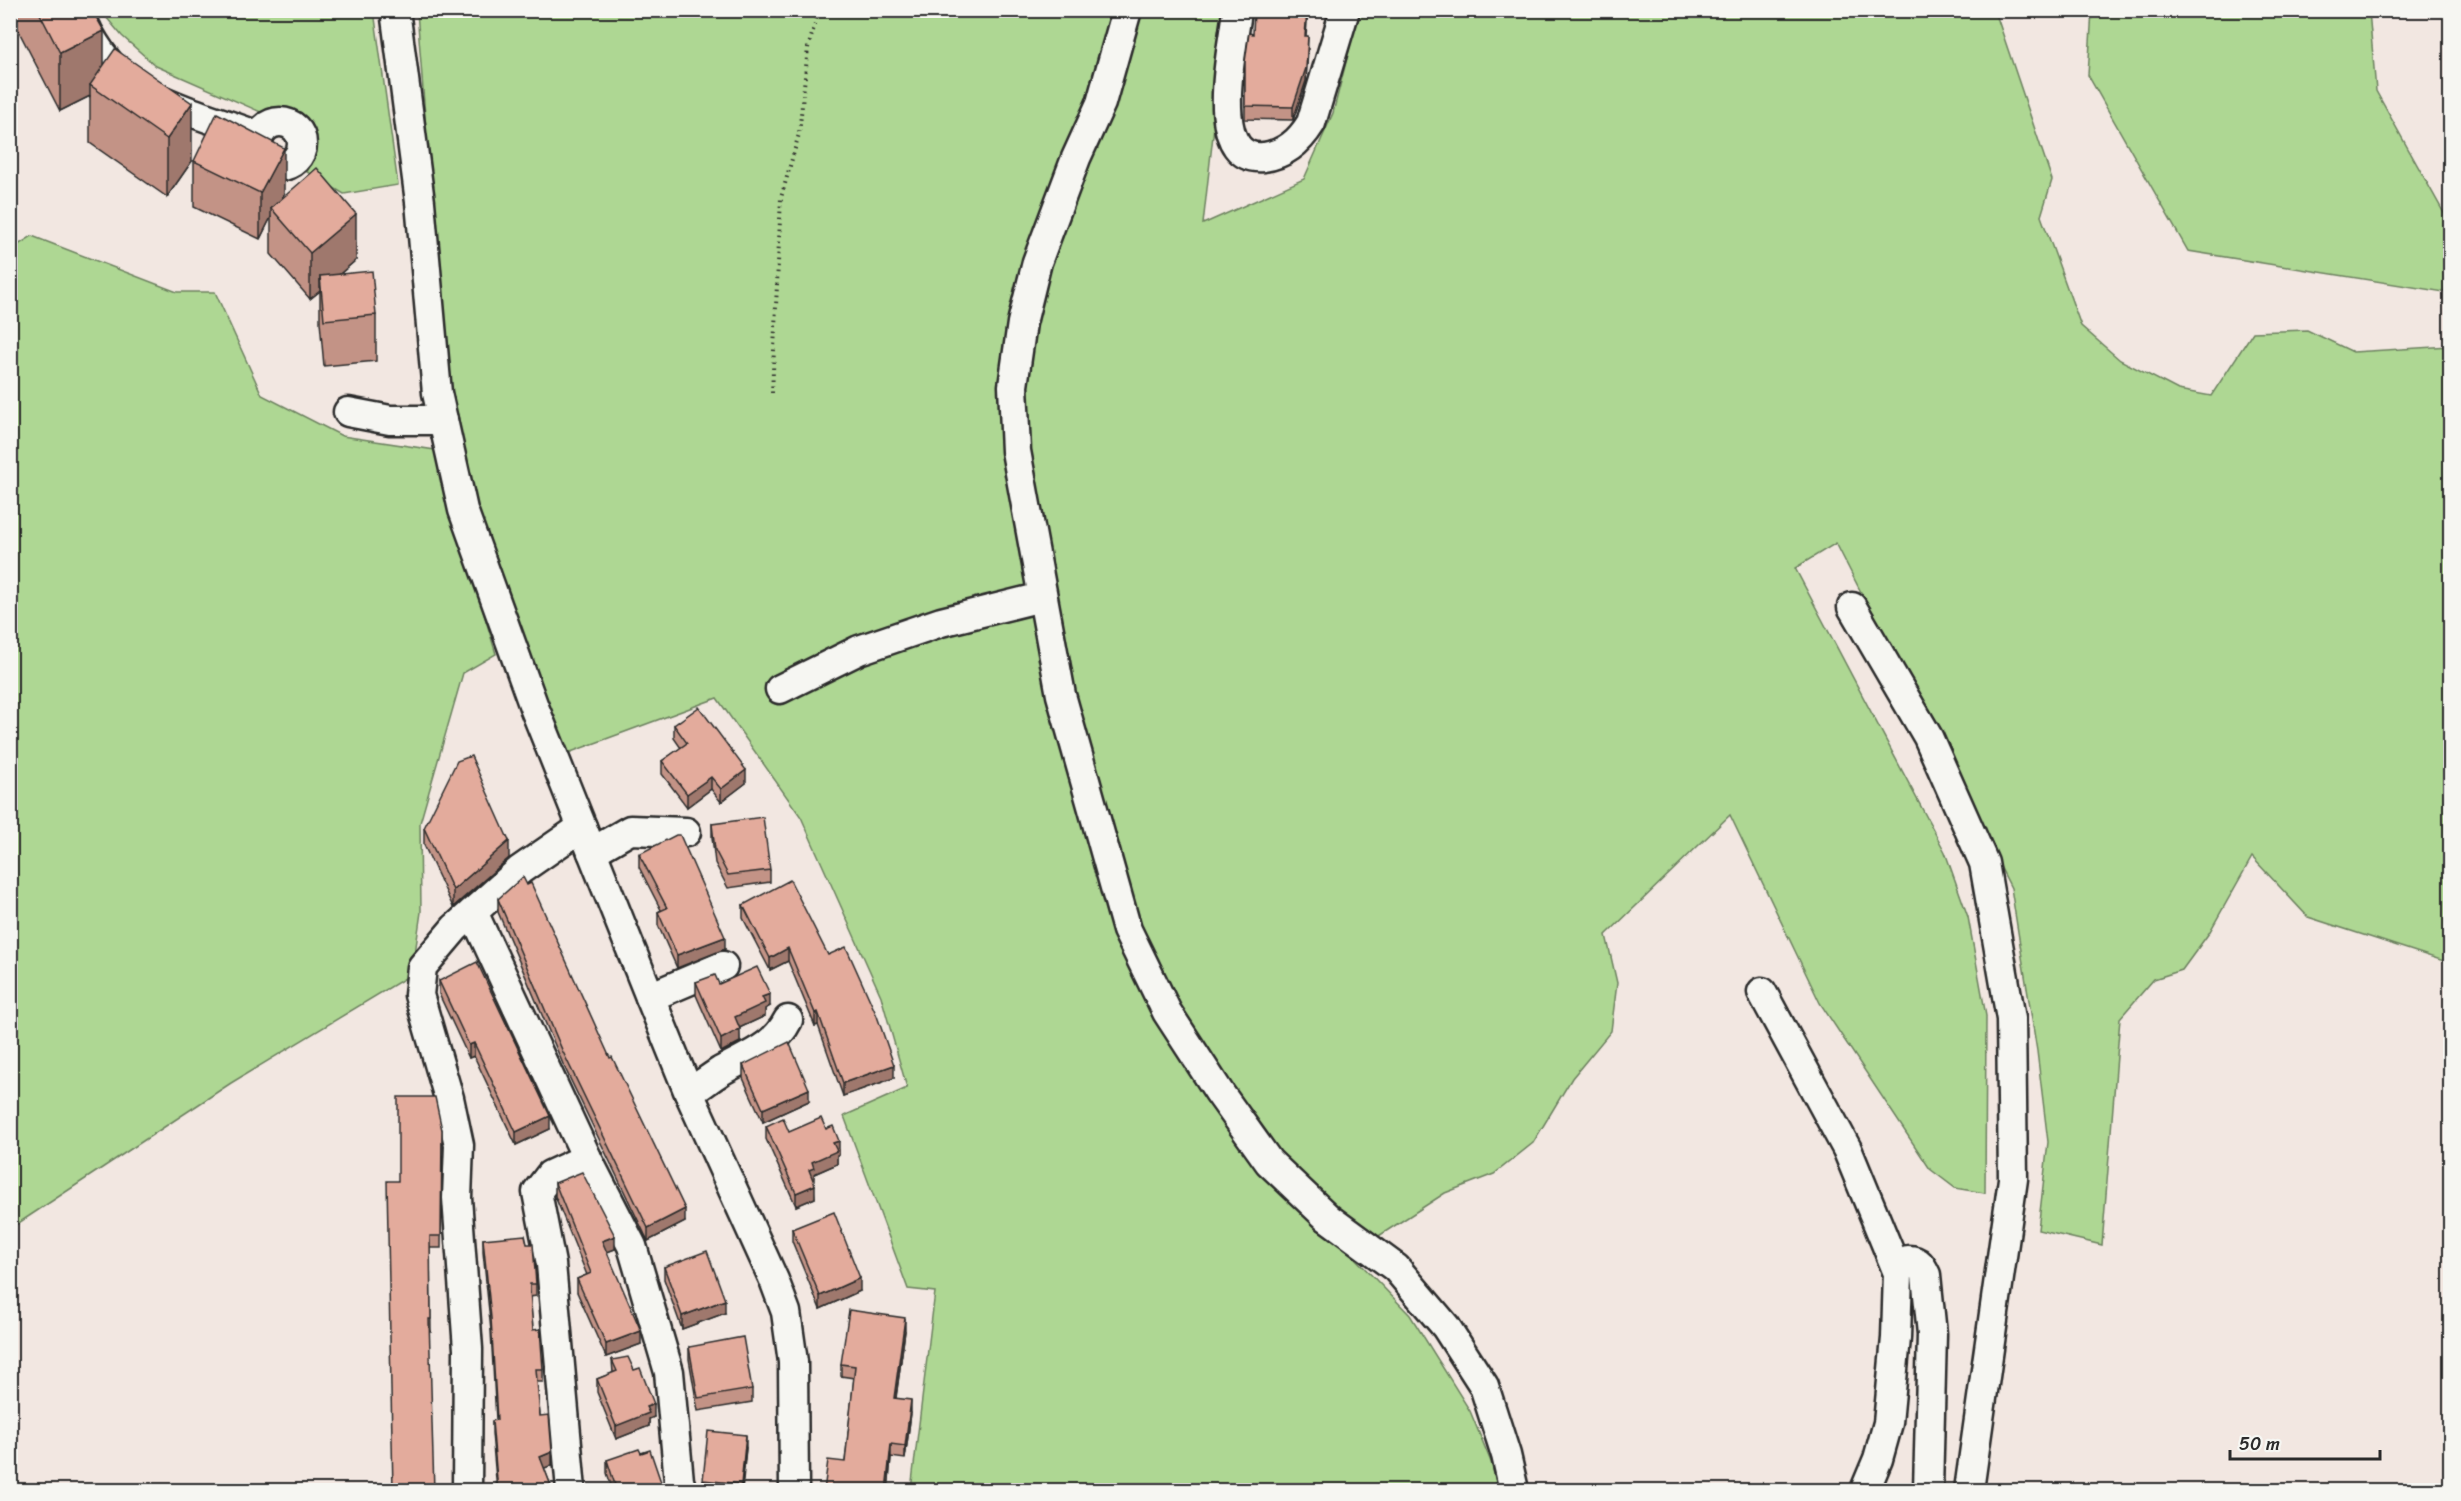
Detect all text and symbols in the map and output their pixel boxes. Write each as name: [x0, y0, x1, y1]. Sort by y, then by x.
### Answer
scale bar: [2230, 1423, 2380, 1461]
text: 50 m: [2239, 1428, 2280, 1460]

